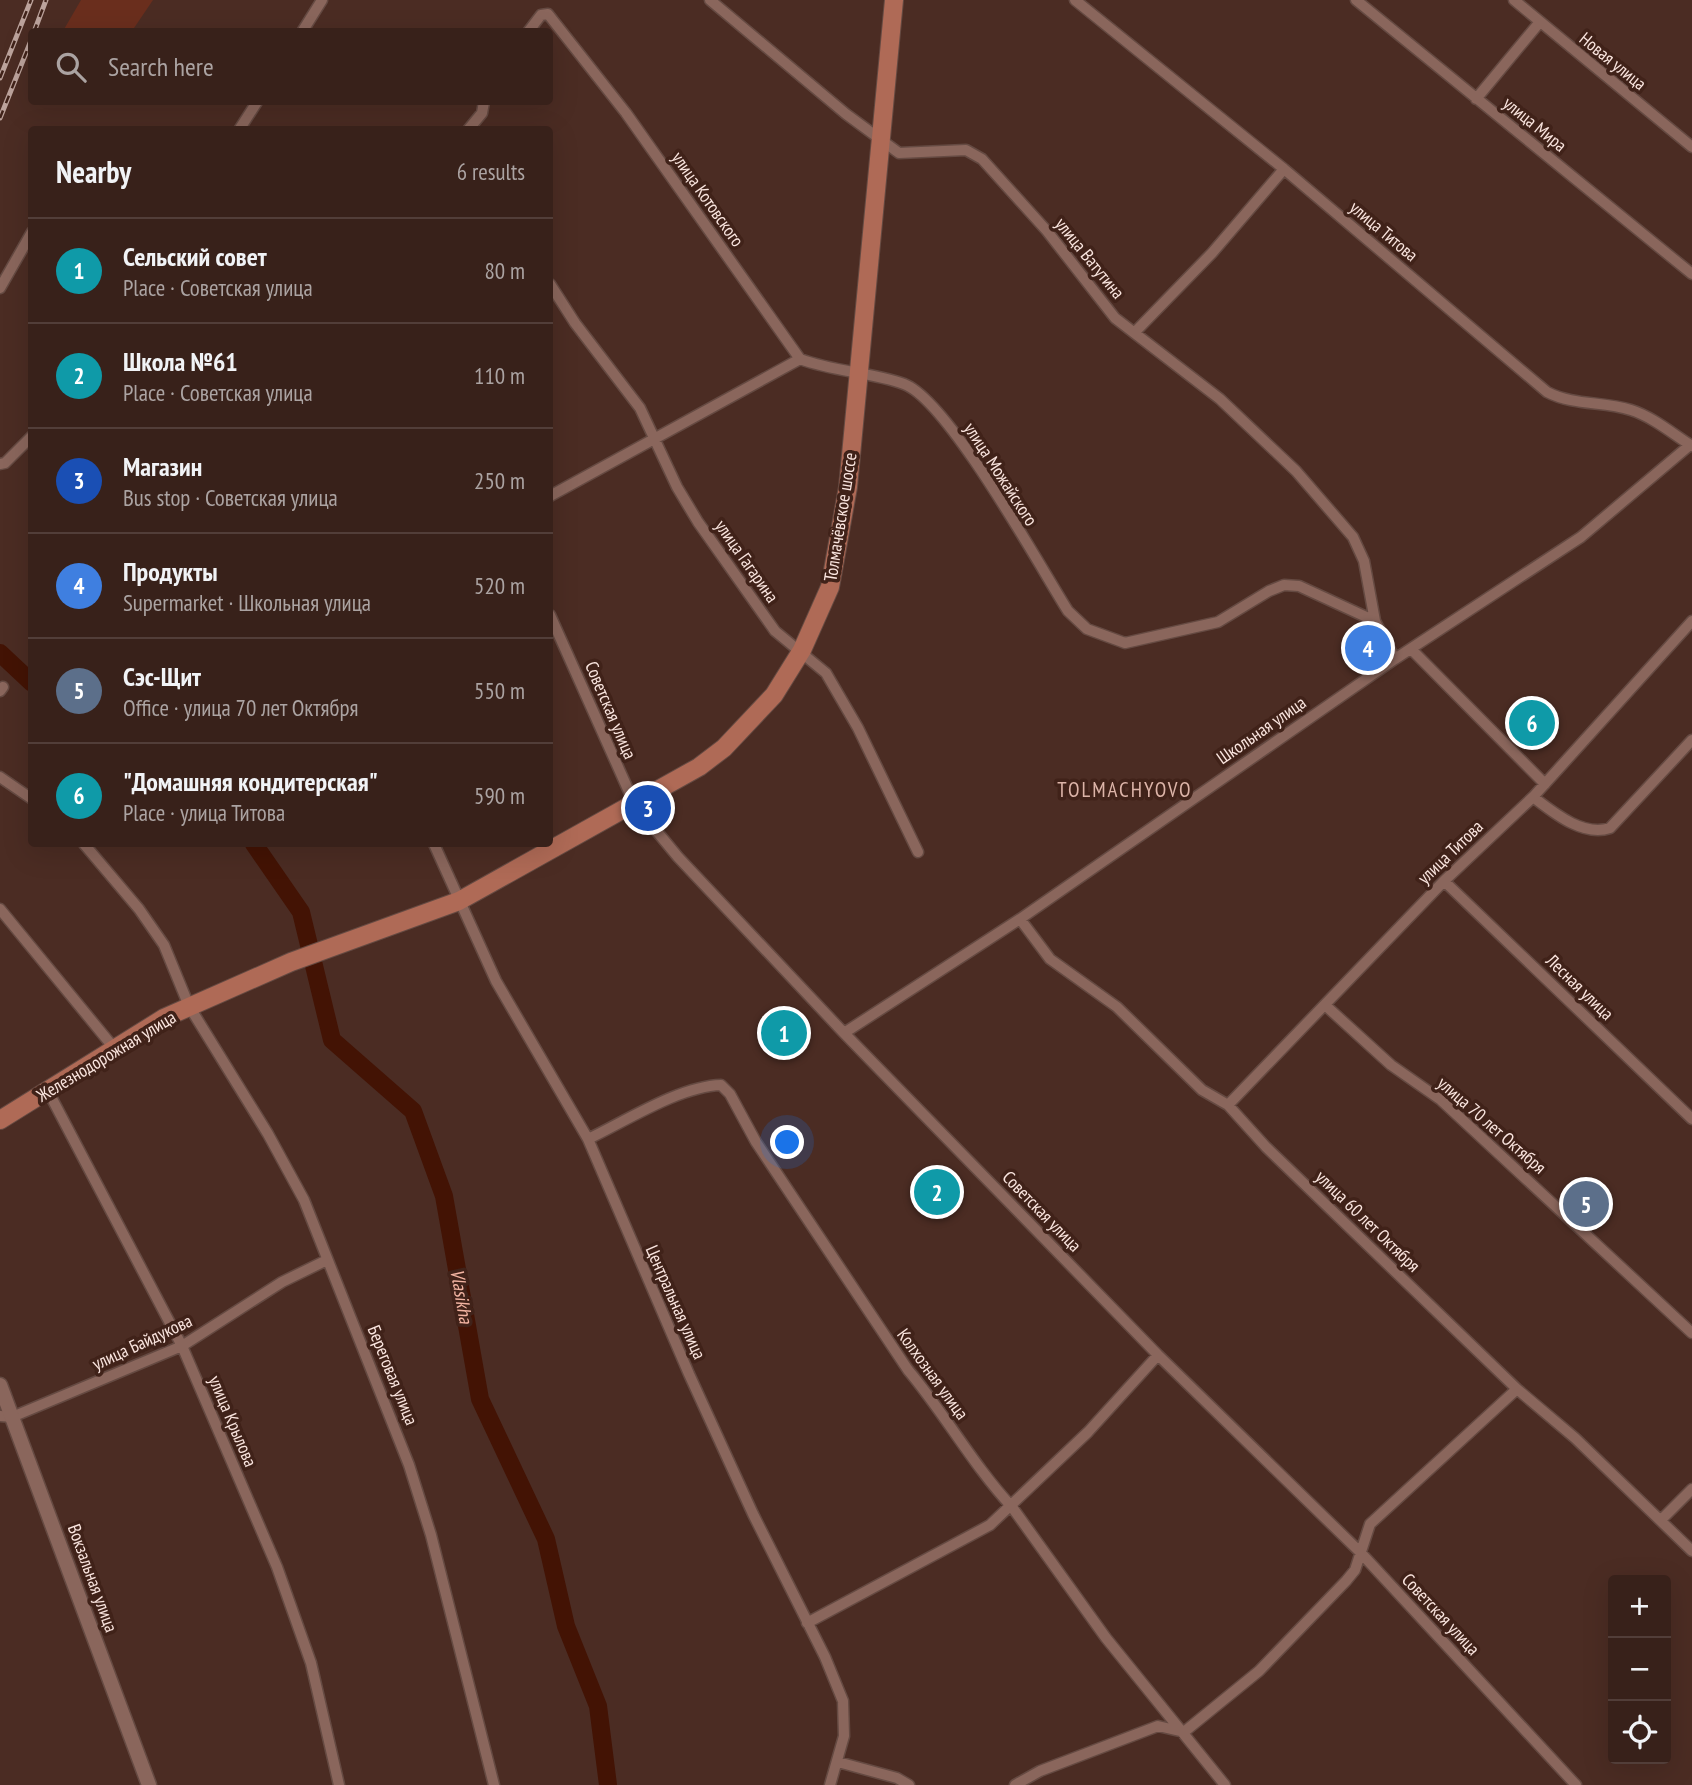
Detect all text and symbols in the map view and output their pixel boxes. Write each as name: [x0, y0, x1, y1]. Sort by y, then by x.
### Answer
street label: Новая улица: [1575, 27, 1651, 95]
search box: [28, 28, 553, 105]
icon: search: [52, 48, 90, 86]
text: Search here: [108, 50, 214, 83]
street label: улица Мира: [1499, 91, 1571, 157]
street label: улица Котовского: [667, 147, 749, 251]
text: Nearby: [56, 152, 131, 191]
text: 6 results: [457, 157, 525, 186]
street label: улица Титова: [1345, 196, 1423, 266]
street label: улица Ватутина: [1050, 213, 1130, 303]
text: Сельский совет: [123, 240, 267, 273]
text: 1: [74, 256, 85, 285]
text: 80 m: [484, 256, 525, 285]
text: Place · Советская улица: [123, 273, 313, 302]
text: Школа №61: [123, 345, 238, 378]
text: 2: [74, 361, 85, 390]
text: 110 m: [474, 361, 525, 390]
text: Place · Советская улица: [123, 378, 313, 407]
street label: улица Можайского: [959, 418, 1043, 530]
text: Магазин: [123, 450, 202, 483]
street label: Толмачёвское шоссе: [818, 451, 862, 583]
text: 3: [74, 466, 85, 495]
text: 250 m: [474, 466, 525, 495]
text: Bus stop · Советская улица: [123, 483, 338, 512]
street label: улица Гагарина: [710, 515, 784, 607]
text: Продукты: [123, 555, 218, 588]
text: 4: [74, 571, 85, 600]
text: 520 m: [474, 571, 525, 600]
text: Supermarket · Школьная улица: [123, 588, 371, 617]
pin: 4: [1345, 622, 1391, 674]
street label: Советская улица: [580, 658, 642, 762]
text: Сэс-Щит: [123, 660, 201, 693]
text: 5: [74, 676, 85, 705]
text: 550 m: [474, 676, 525, 705]
street label: Школьная улица: [1212, 691, 1310, 769]
text: Office · улица 70 лет Октября: [123, 693, 358, 722]
pin: 6: [1509, 697, 1555, 749]
text: "Домашняя кондитерская": [123, 765, 378, 798]
district label: TOLMACHYOVO: [1057, 776, 1193, 803]
text: 6: [74, 781, 85, 810]
text: 590 m: [474, 781, 525, 810]
pin: 3: [625, 782, 671, 834]
text: Place · улица Титова: [123, 798, 285, 827]
street label: улица Титова: [1412, 815, 1488, 889]
street label: Лесная улица: [1541, 948, 1619, 1025]
street label: Железнодорожная улица: [31, 1005, 180, 1107]
pin: 1: [761, 1007, 807, 1059]
street label: улица 70 лет Октября: [1433, 1071, 1551, 1179]
your location: [770, 1125, 804, 1159]
street label: улица 60 лет Октября: [1311, 1165, 1425, 1277]
pin: 2: [914, 1166, 960, 1218]
street label: Советская улица: [998, 1166, 1086, 1256]
pin: 5: [1563, 1178, 1609, 1230]
street label: Центральная улица: [641, 1241, 711, 1363]
water label: Vlasikha: [445, 1267, 479, 1326]
street label: улица Байдукова: [88, 1309, 196, 1375]
street label: Береговая улица: [363, 1322, 423, 1428]
street label: Колхозная улица: [892, 1324, 974, 1424]
street label: улица Крылова: [204, 1372, 262, 1470]
street label: Вокзальная улица: [63, 1521, 123, 1635]
street label: Советская улица: [1397, 1568, 1485, 1660]
map controls: [1608, 1575, 1671, 1764]
button: +: [1608, 1575, 1671, 1638]
button: −: [1608, 1638, 1671, 1701]
button: locate: [1608, 1701, 1671, 1764]

